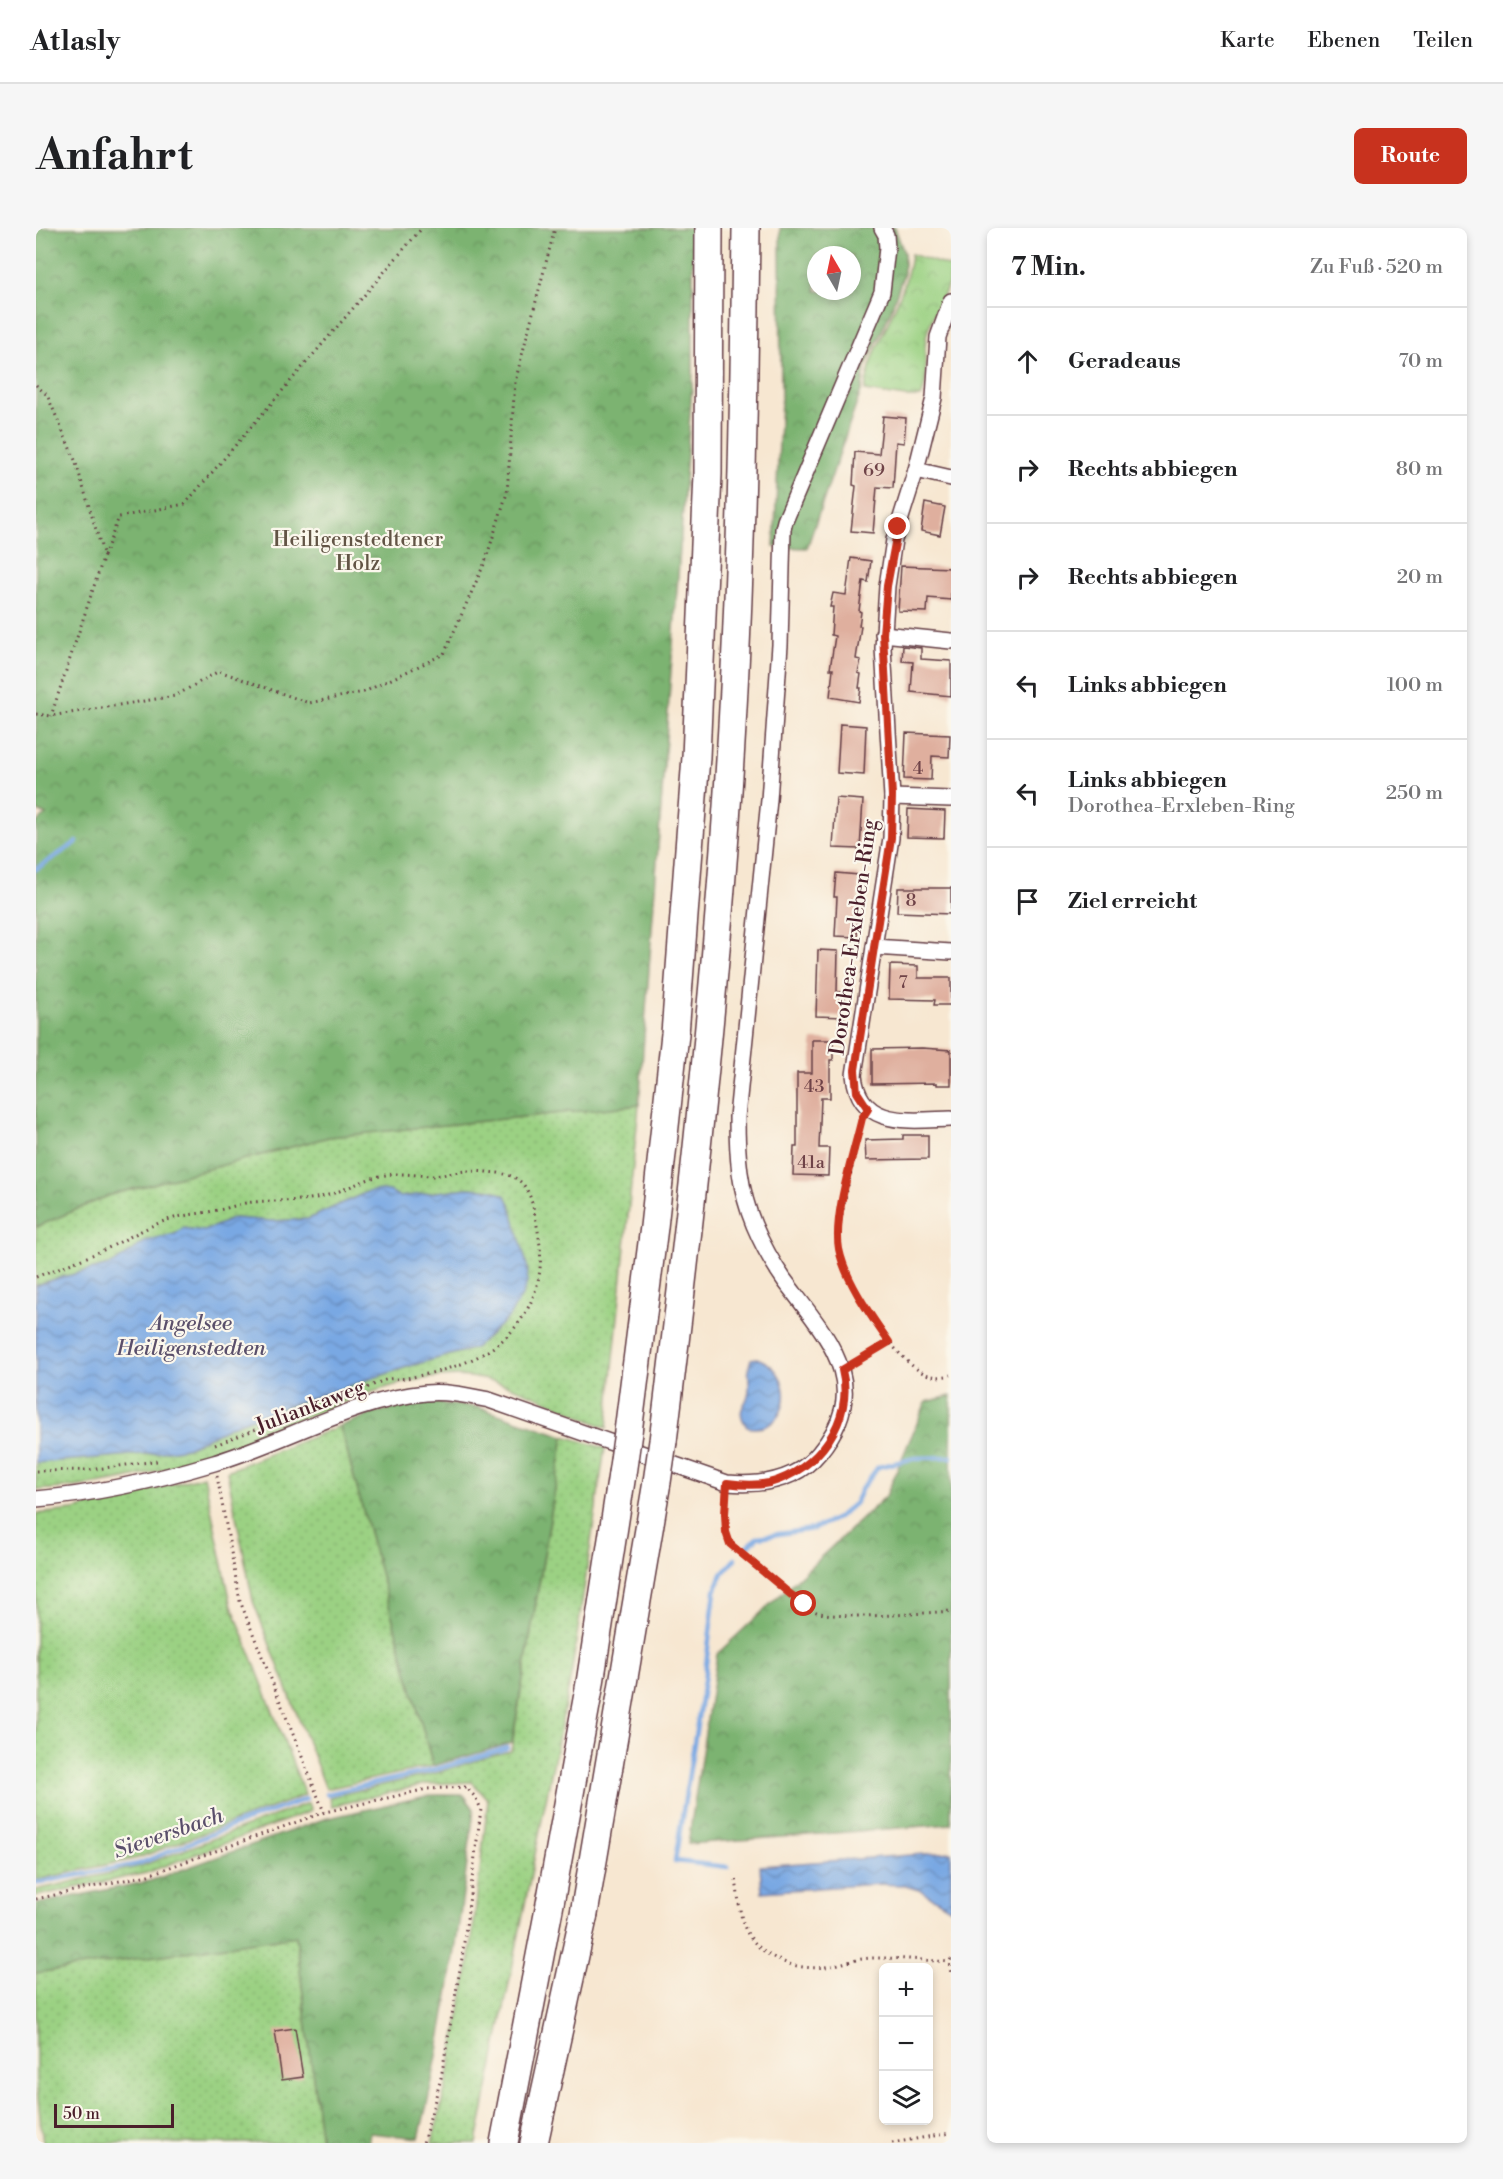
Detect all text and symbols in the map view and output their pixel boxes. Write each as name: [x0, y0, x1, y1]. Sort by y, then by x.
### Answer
text: Atlasly: [30, 24, 120, 59]
text: Karte: [1220, 28, 1275, 54]
text: Ebenen: [1308, 28, 1380, 54]
text: Teilen: [1413, 28, 1473, 54]
button: Route: [1354, 128, 1467, 184]
text: Anfahrt: [36, 130, 193, 183]
north arrow: [807, 246, 861, 300]
text: 7 Min.: [1011, 251, 1086, 283]
text: Zu Fuß · 520 m: [1310, 255, 1443, 280]
icon: ahead: [1011, 345, 1044, 378]
text: Geradeaus: [1068, 348, 1181, 375]
text: 70 m: [1399, 349, 1443, 374]
icon: right: [1011, 453, 1044, 486]
text: Rechts abbiegen: [1068, 456, 1238, 483]
text: 80 m: [1396, 457, 1443, 482]
house number: 69: [863, 459, 885, 482]
route end: [884, 513, 910, 539]
park label: Heiligenstedtener Holz: [273, 527, 443, 577]
icon: right: [1011, 561, 1044, 594]
text: Rechts abbiegen: [1068, 564, 1238, 591]
text: 20 m: [1397, 565, 1443, 590]
icon: left: [1011, 669, 1044, 702]
text: Links abbiegen: [1068, 672, 1227, 699]
text: 100 m: [1387, 673, 1443, 698]
house number: 4: [913, 757, 924, 780]
text: Links abbiegen: [1068, 767, 1227, 794]
icon: left: [1011, 777, 1044, 810]
text: 250 m: [1386, 781, 1443, 806]
text: Dorothea-Erxleben-Ring: [1068, 794, 1295, 819]
street label: Dorothea-Erxleben-Ring: [825, 817, 883, 1057]
icon: arrive: [1011, 885, 1044, 918]
text: Ziel erreicht: [1068, 888, 1197, 915]
house number: 8: [905, 889, 917, 912]
house number: 7: [898, 971, 908, 994]
house number: 43: [804, 1075, 824, 1098]
house number: 41a: [797, 1151, 826, 1174]
water label: Angelsee Heiligenstedten: [115, 1310, 266, 1362]
street label: Juliankaweg: [251, 1374, 369, 1440]
route start: [790, 1590, 816, 1616]
water label: Sieversbach: [110, 1802, 228, 1865]
map controls: [879, 1963, 933, 2125]
button: +: [879, 1963, 933, 2017]
button: −: [879, 2017, 933, 2071]
button: layers: [879, 2071, 933, 2125]
scale bar: [54, 2101, 174, 2128]
text: 50 m: [63, 2104, 100, 2124]

